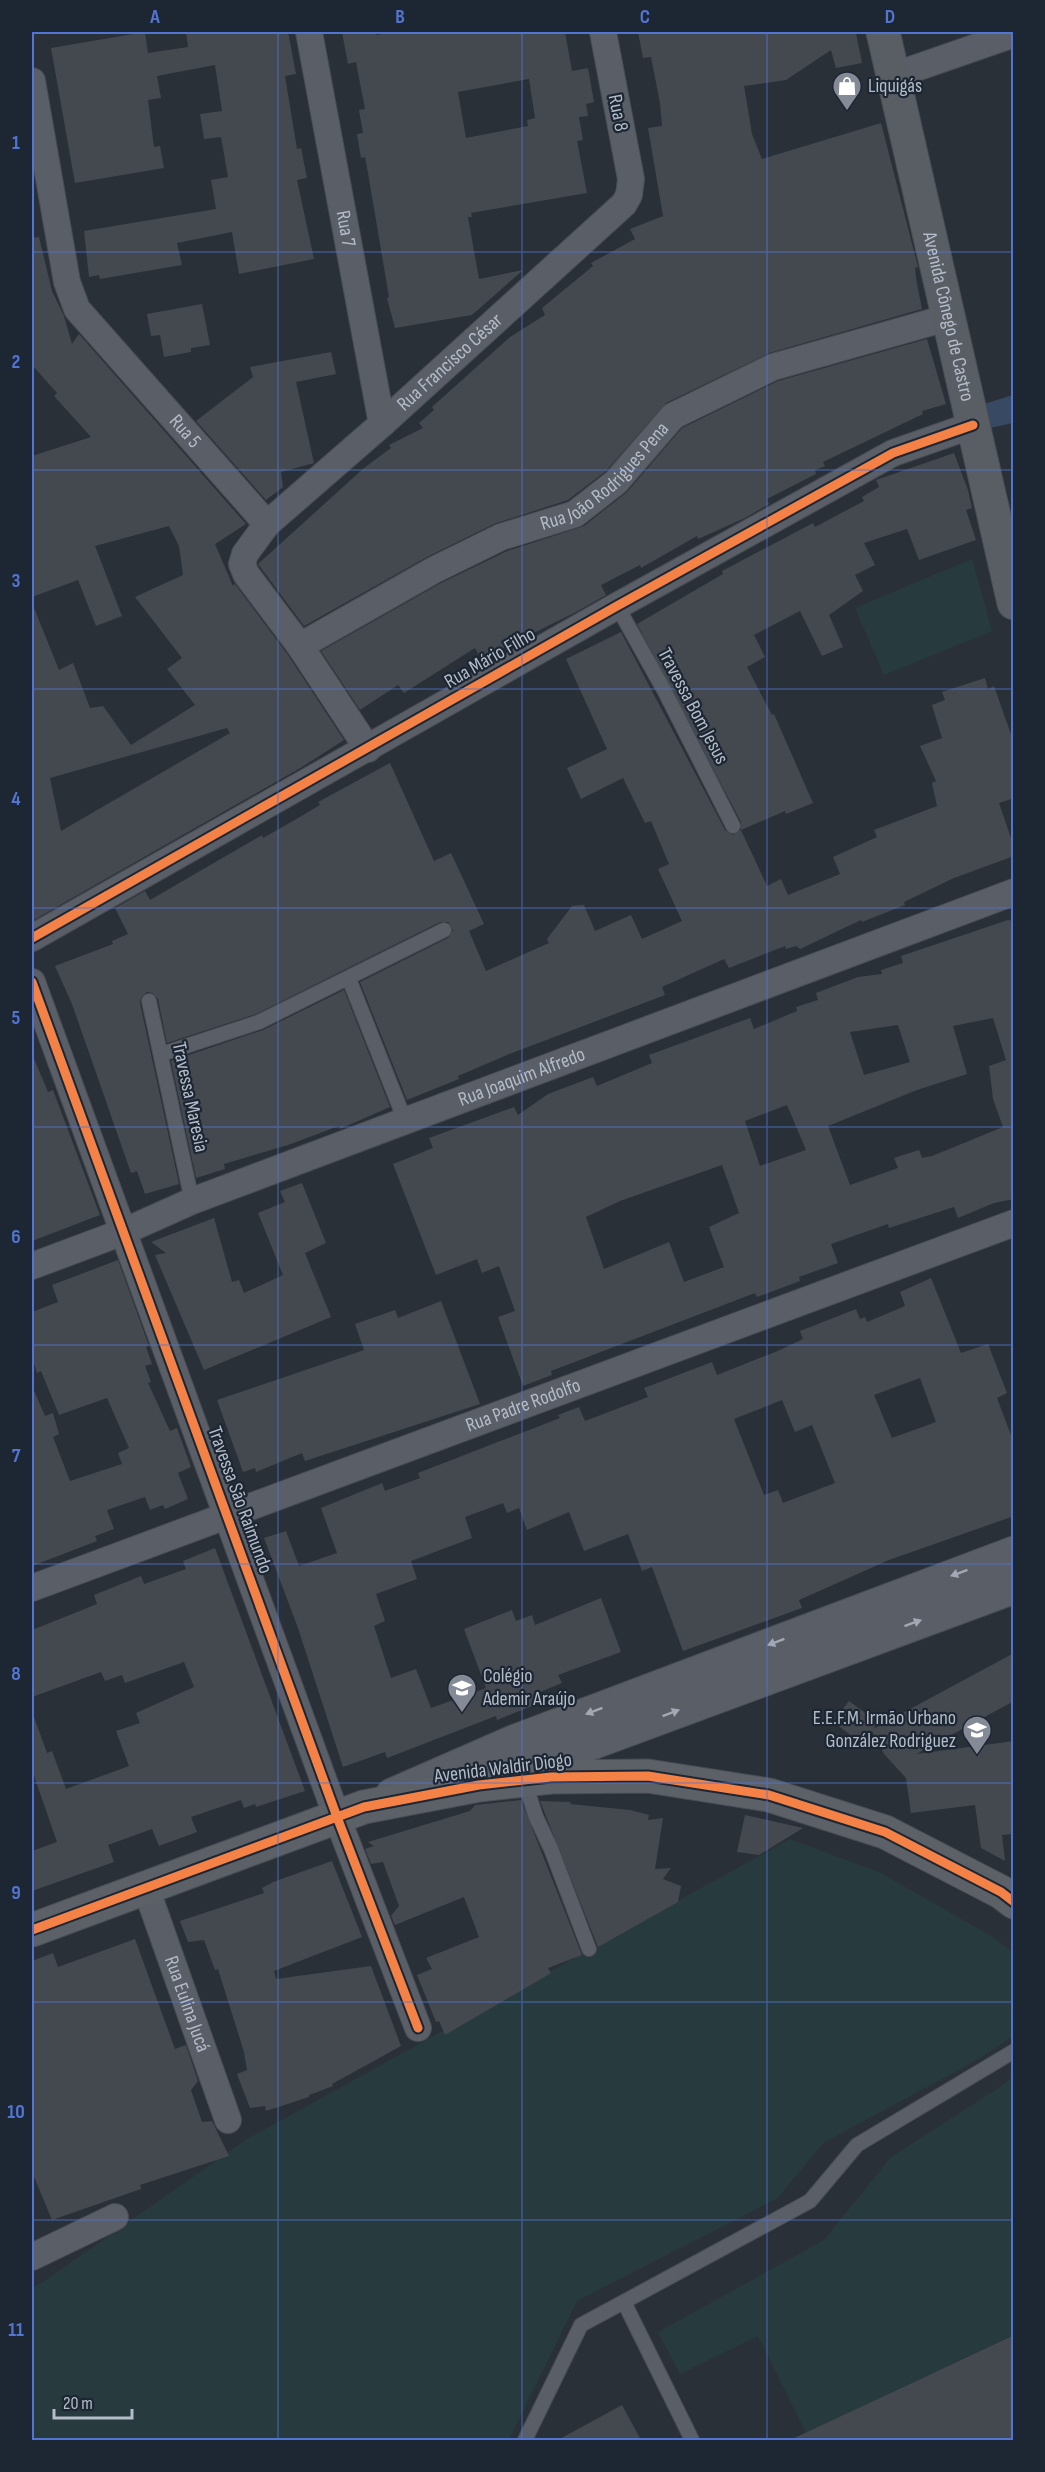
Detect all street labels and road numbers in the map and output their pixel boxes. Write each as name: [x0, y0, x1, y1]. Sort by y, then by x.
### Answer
street label: Rua 8: [603, 92, 633, 134]
street label: Rua 7: [330, 208, 361, 249]
street label: Avenida Cônego de Castro: [917, 229, 979, 404]
street label: Rua Francisco César: [392, 308, 508, 416]
street label: Rua 5: [164, 410, 206, 453]
street label: Rua João Rodrigues Pena: [537, 417, 674, 536]
street label: Rua Mário Filho: [440, 622, 540, 694]
street label: Travessa Bom Jesus: [652, 644, 734, 768]
street label: Travessa Maresia: [167, 1040, 213, 1154]
street label: Rua Joaquim Alfredo: [455, 1042, 588, 1112]
street label: Rua Padre Rodolfo: [462, 1373, 584, 1438]
street label: Travessa São Raimundo: [202, 1423, 278, 1577]
street label: Avenida Waldir Diogo: [432, 1748, 573, 1788]
street label: Rua Eulina Jucá: [159, 1953, 215, 2055]

